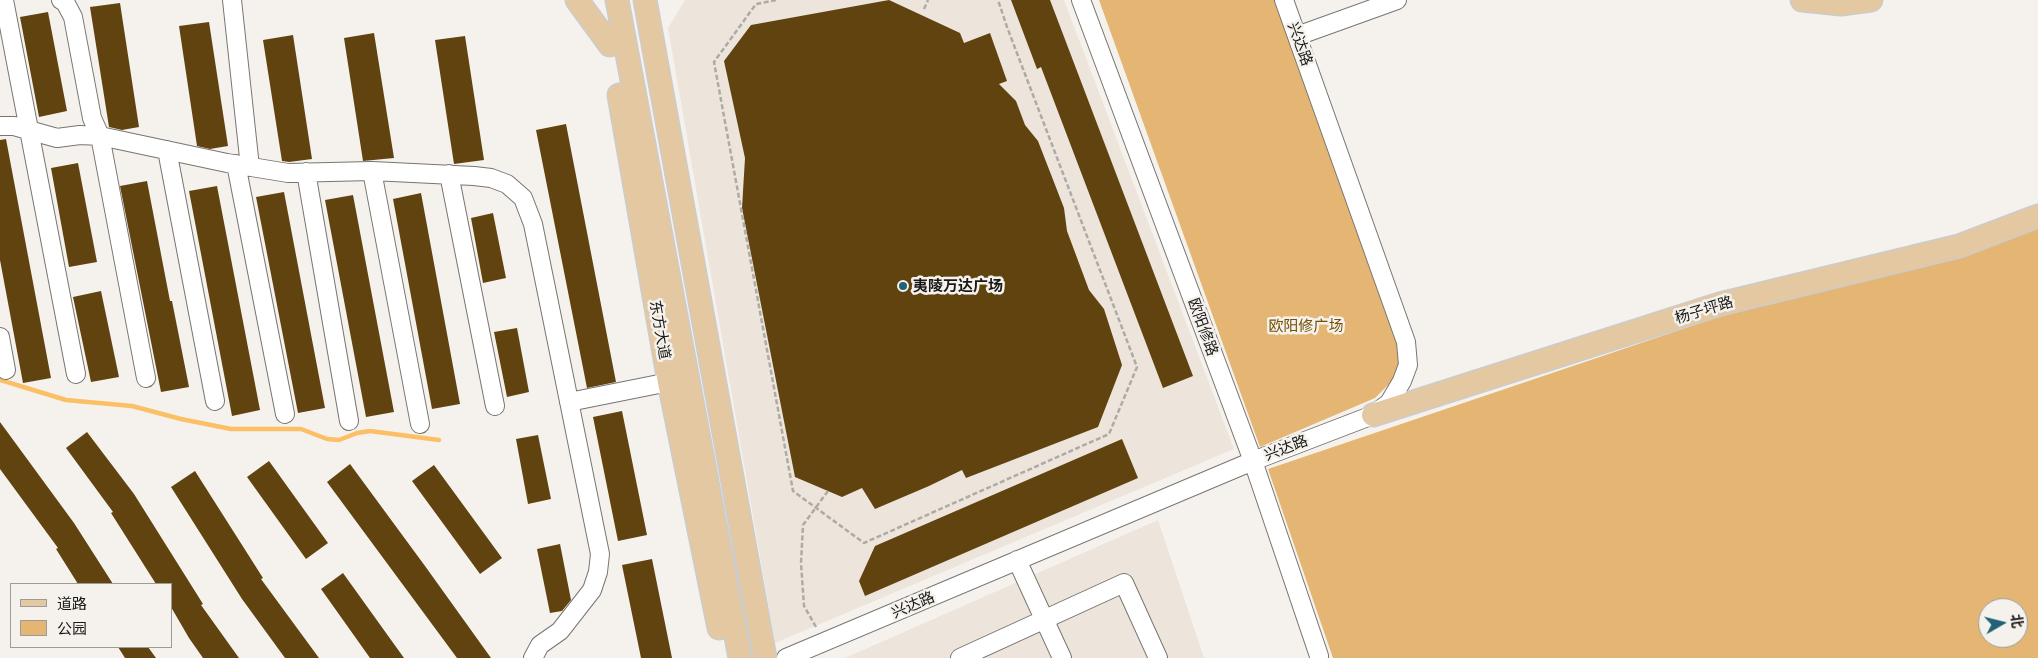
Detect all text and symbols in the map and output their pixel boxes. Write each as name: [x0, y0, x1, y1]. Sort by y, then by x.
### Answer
street label: 兴达路: [1284, 20, 1316, 68]
place label: 夷陵万达广场: [913, 277, 1003, 295]
marker: 夷陵万达广场: [897, 280, 909, 292]
street label: 杨子坪路: [1673, 293, 1735, 327]
street label: 欧阳修路: [1184, 296, 1222, 358]
street label: 东方大道: [646, 299, 674, 361]
park label: 欧阳修广场: [1269, 317, 1343, 335]
street label: 兴达路: [1262, 432, 1310, 464]
legend: [10, 583, 172, 648]
street label: 兴达路: [889, 588, 937, 622]
text: 道路: [57, 594, 87, 612]
north arrow: [1978, 598, 2028, 648]
text: 北: [2008, 613, 2027, 629]
text: 公园: [57, 619, 87, 637]

